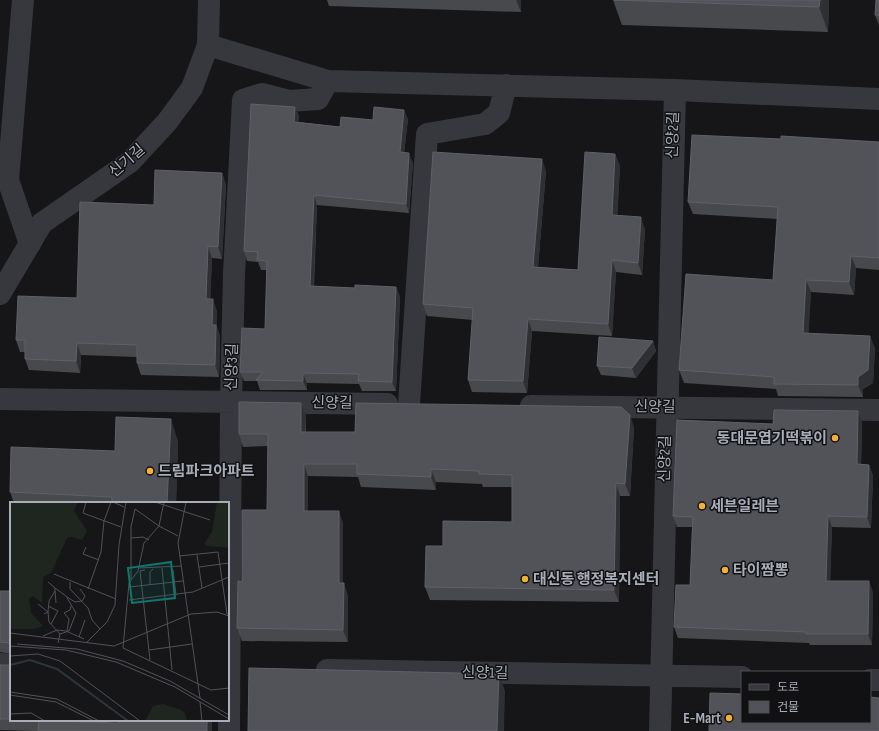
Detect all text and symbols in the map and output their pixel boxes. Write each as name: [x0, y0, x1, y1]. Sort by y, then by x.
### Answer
street label: 신양2길: [663, 111, 683, 159]
street label: 신기길: [105, 140, 149, 182]
street label: 신양3길: [222, 343, 242, 391]
street label: 신양길: [311, 393, 353, 413]
street label: 신양길: [634, 397, 676, 417]
place label: 동대문엽기떡볶이: [717, 429, 827, 448]
marker: 동대문엽기떡볶이: [830, 433, 840, 443]
street label: 신양2길: [655, 435, 675, 483]
place label: 드림파크아파트: [158, 462, 255, 481]
marker: 드림파크아파트: [145, 466, 155, 476]
place label: 세븐일레븐: [710, 497, 779, 516]
marker: 세븐일레븐: [697, 501, 707, 511]
inset map: [10, 502, 229, 721]
place label: 타이짬뽕: [733, 561, 788, 580]
marker: 타이짬뽕: [720, 565, 730, 575]
place label: 대신동 행정복지센터: [533, 570, 660, 589]
marker: 대신동 행정복지센터: [520, 574, 530, 584]
street label: 신양1길: [462, 663, 508, 683]
legend: [741, 671, 871, 723]
text: 도로: [777, 680, 799, 695]
text: 건물: [777, 700, 799, 715]
place label: E-Mart: [683, 709, 721, 728]
marker: E-Mart: [724, 713, 734, 723]

